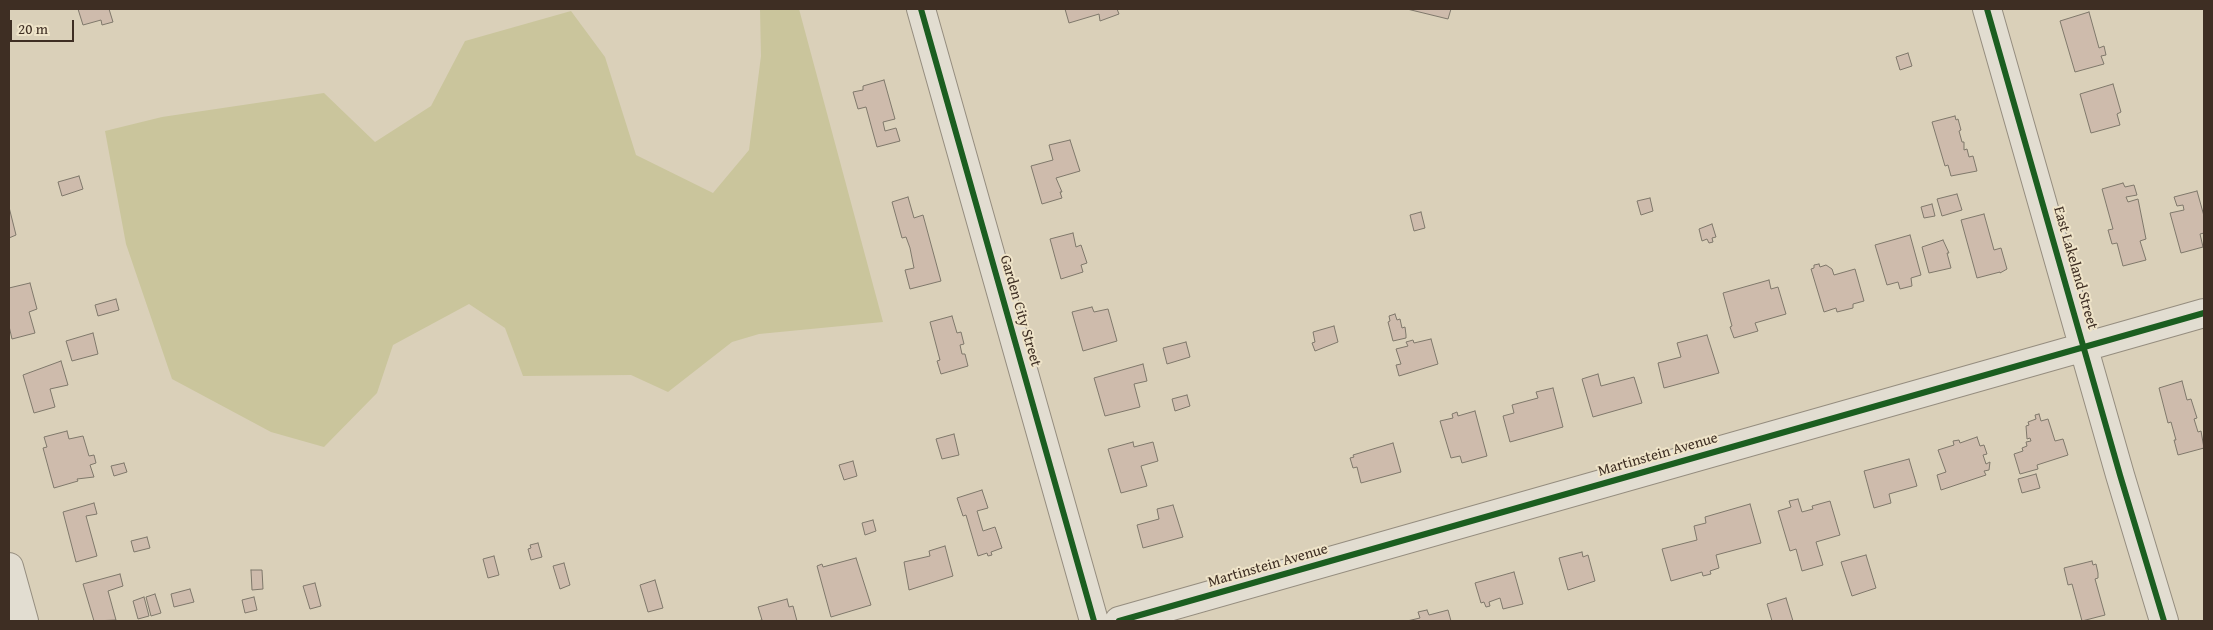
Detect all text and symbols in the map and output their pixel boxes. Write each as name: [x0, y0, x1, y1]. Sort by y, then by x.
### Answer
scale bar: [12, 10, 76, 42]
text: 20 m: [18, 18, 48, 39]
street label: East Lakeland Street: [2049, 204, 2101, 332]
street label: Garden City Street: [995, 253, 1045, 369]
street label: Martinstein Avenue: [1596, 429, 1720, 481]
street label: Martinstein Avenue: [1206, 540, 1330, 592]

